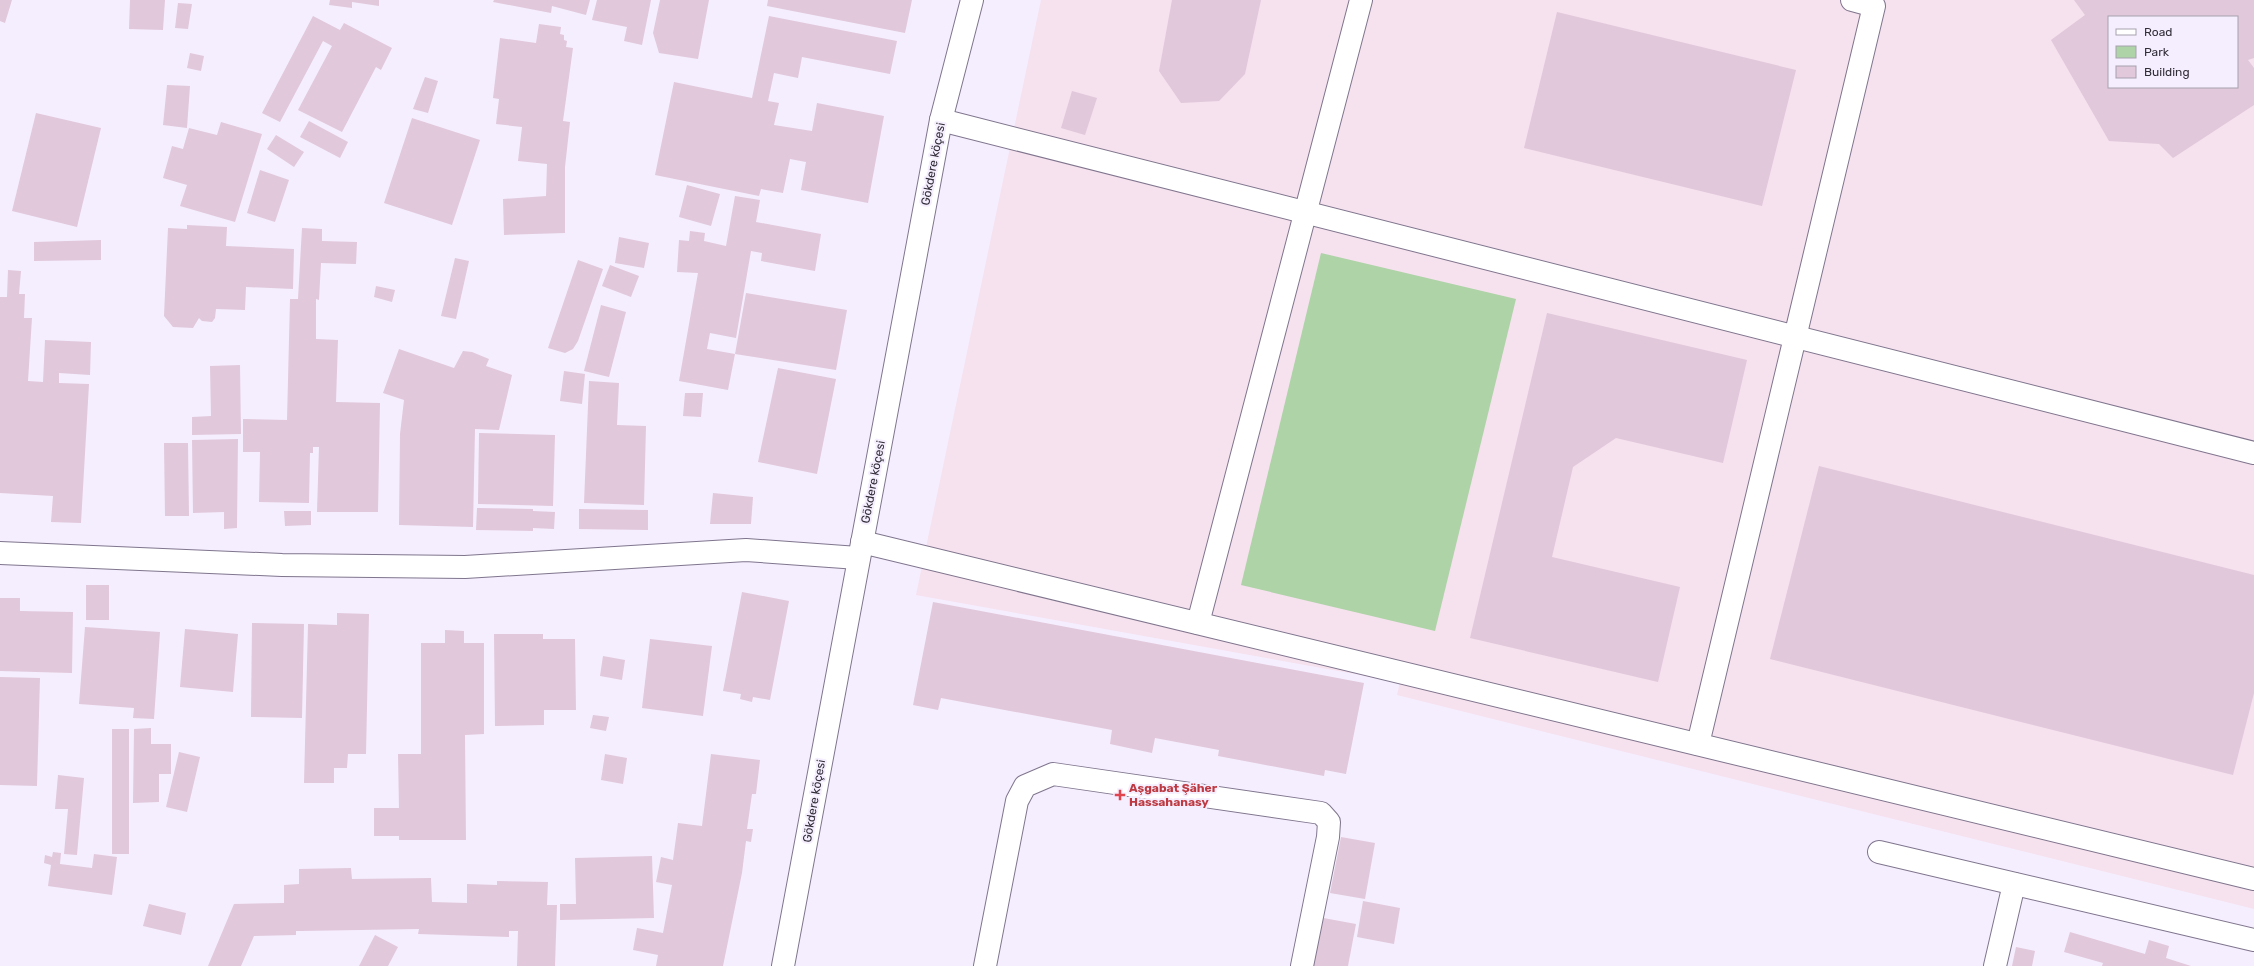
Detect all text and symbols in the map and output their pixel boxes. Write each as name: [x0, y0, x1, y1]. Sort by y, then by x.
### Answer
legend: [2108, 16, 2238, 88]
text: Road: [2144, 25, 2172, 39]
text: Park: [2144, 45, 2170, 59]
text: Building: [2144, 65, 2190, 79]
street label: Gökdere köçesi: [918, 121, 948, 207]
street label: Gökdere köçesi: [858, 439, 888, 525]
street label: Gökdere köçesi: [800, 758, 828, 844]
place label: Aşgabat Şäher Hassahanasy: [1129, 781, 1218, 809]
marker: Aşgabat Şäher Hassahanasy: [1114, 789, 1126, 801]

